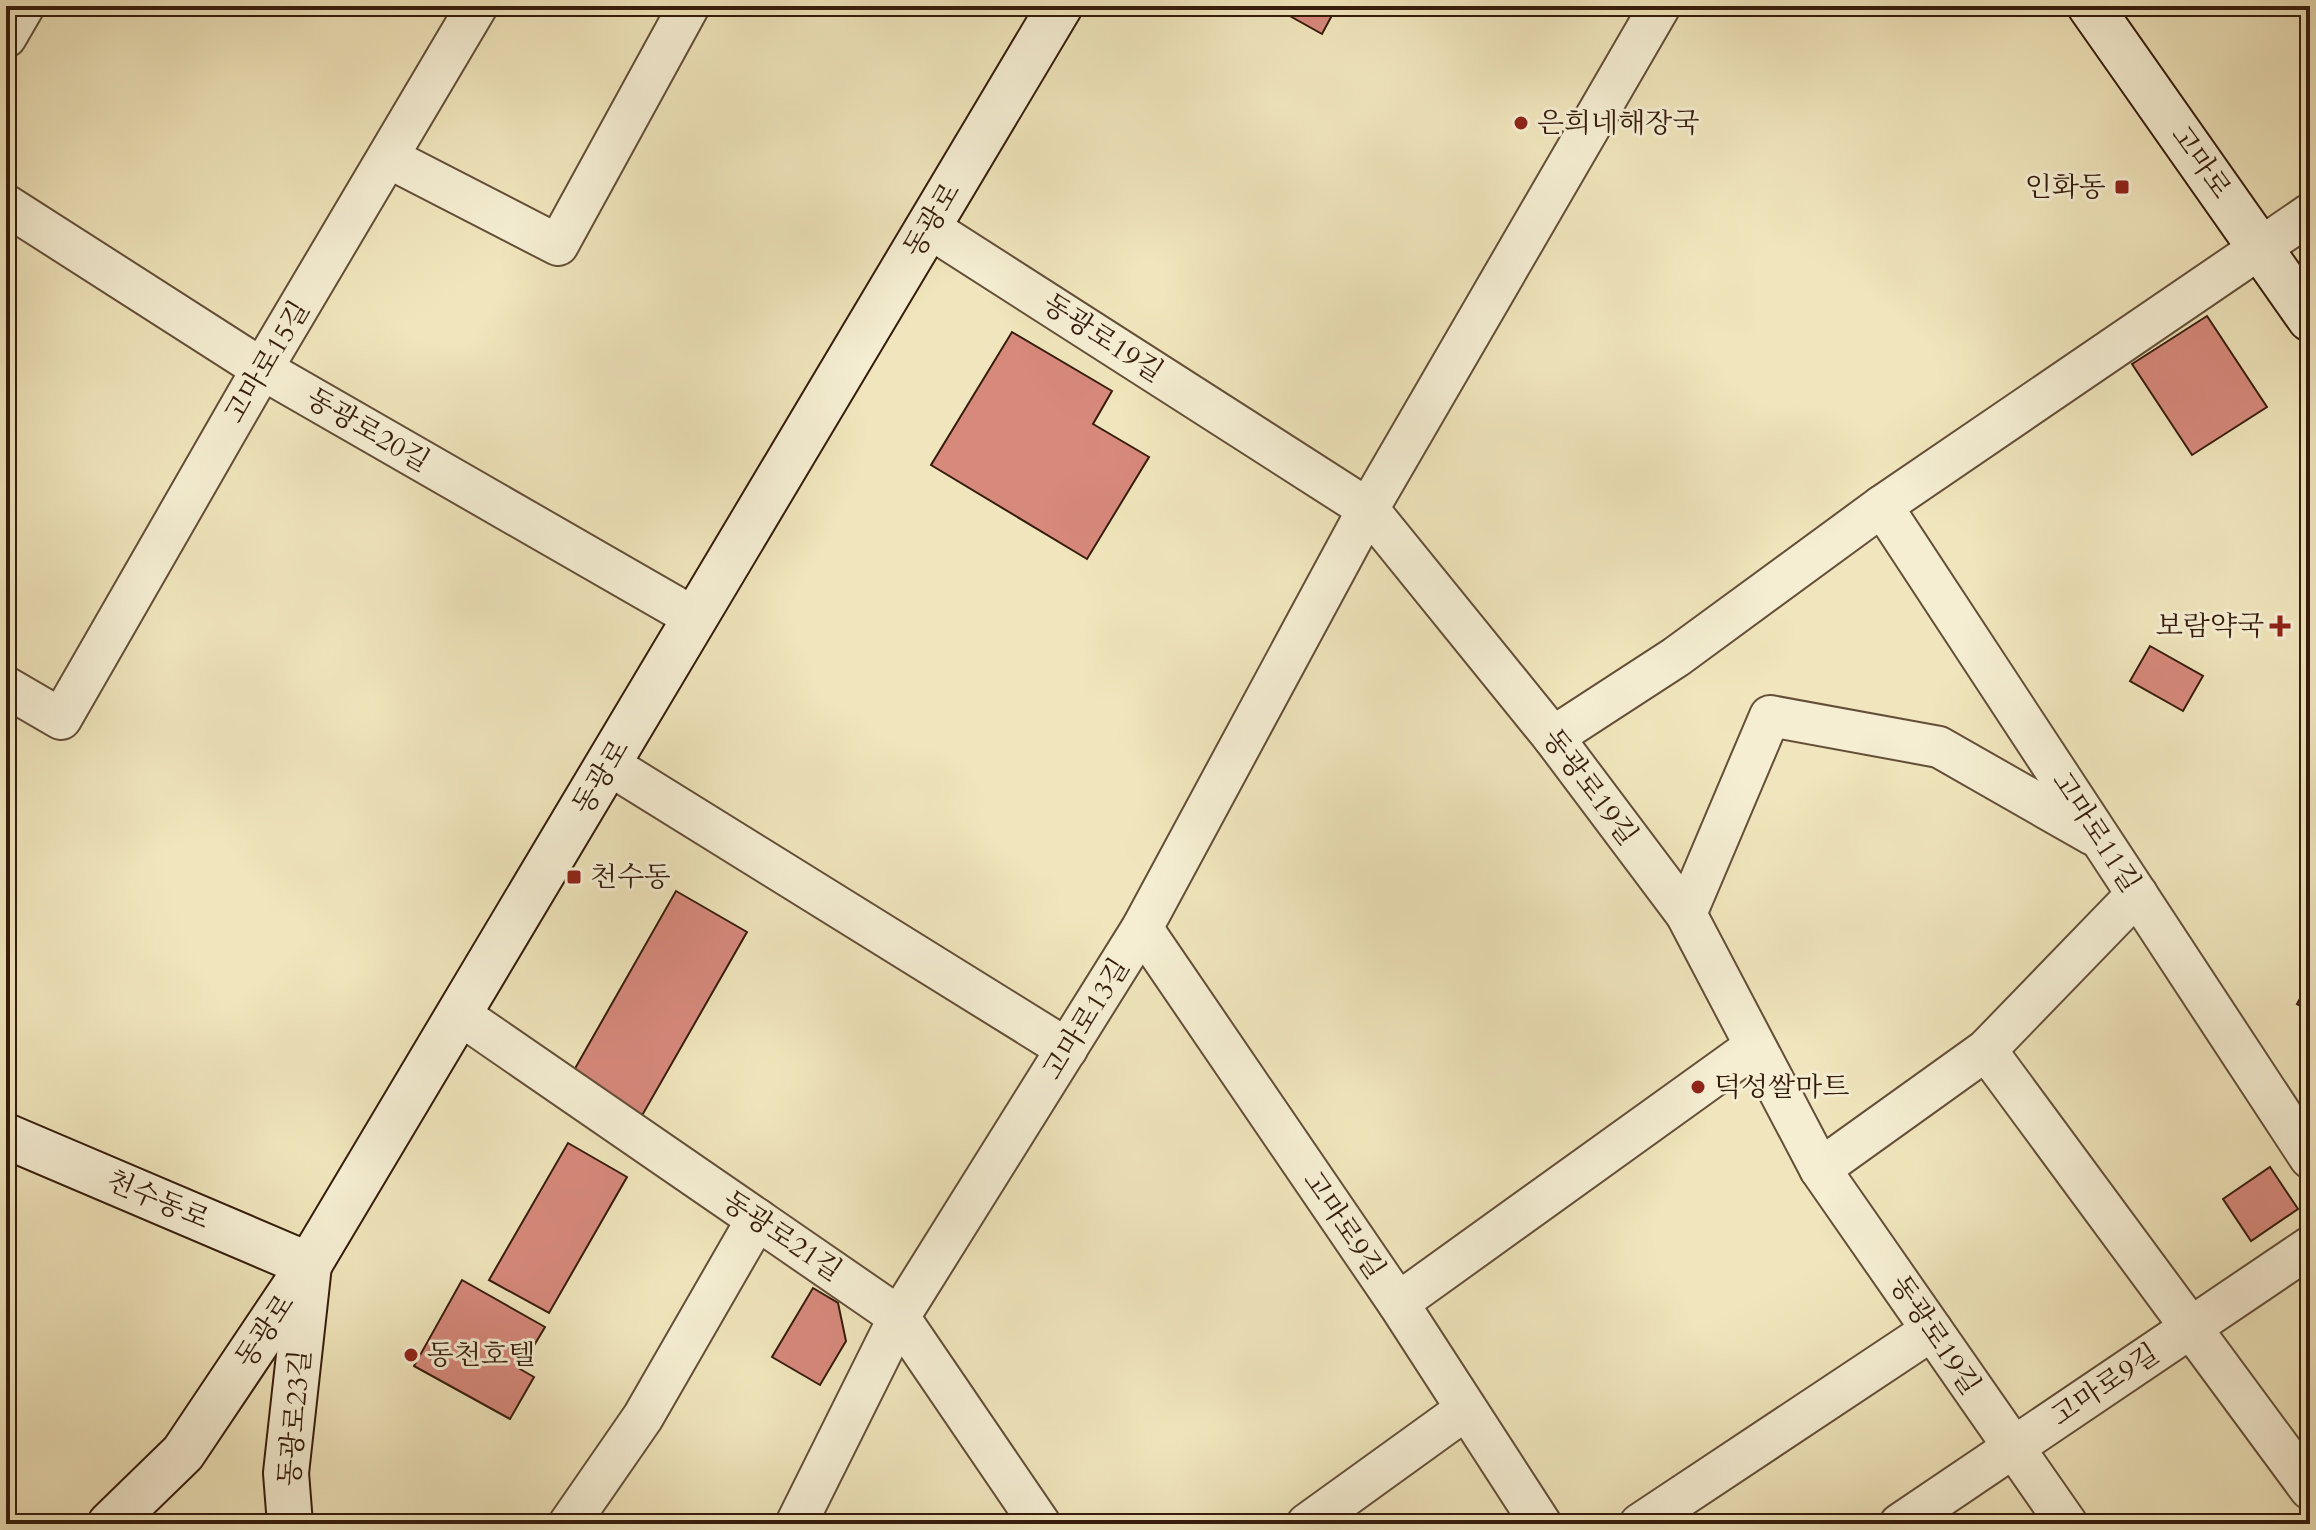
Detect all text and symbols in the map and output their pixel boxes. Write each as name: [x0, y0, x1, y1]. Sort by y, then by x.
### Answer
place label: 은희네해장국: [1537, 104, 1699, 142]
marker: 은희네해장국: [1512, 114, 1530, 132]
street label: 고마로: [2162, 118, 2240, 206]
place label: 인화동: [2025, 168, 2106, 206]
street label: 동광로: [895, 175, 969, 265]
marker: 인화동: [2113, 178, 2131, 196]
street label: 동광로19길: [1035, 285, 1171, 391]
street label: 고마로15길: [215, 294, 319, 430]
street label: 동광로20길: [299, 379, 437, 481]
place label: 보람약국: [2156, 607, 2264, 645]
marker: 보람약국: [2271, 617, 2289, 635]
street label: 동광로19길: [1534, 721, 1646, 853]
street label: 동광로: [564, 732, 638, 822]
street label: 고마로11길: [2043, 764, 2149, 900]
place label: 천수동: [590, 858, 671, 896]
marker: 천수동: [565, 868, 583, 886]
street label: 고마로13길: [1034, 951, 1138, 1087]
place label: 덕성쌀마트: [1714, 1068, 1849, 1106]
marker: 덕성쌀마트: [1689, 1078, 1707, 1096]
street label: 천수동로: [101, 1161, 215, 1239]
street label: 고마로9길: [1294, 1164, 1394, 1286]
street label: 동광로21길: [715, 1182, 849, 1290]
street label: 동광로19길: [1881, 1268, 1989, 1402]
street label: 동광로: [227, 1287, 303, 1375]
street label: 고마로9길: [2044, 1335, 2166, 1435]
place label: 동천호텔: [427, 1336, 535, 1374]
marker: 동천호텔: [402, 1346, 420, 1364]
street label: 동광로23길: [270, 1348, 320, 1488]

